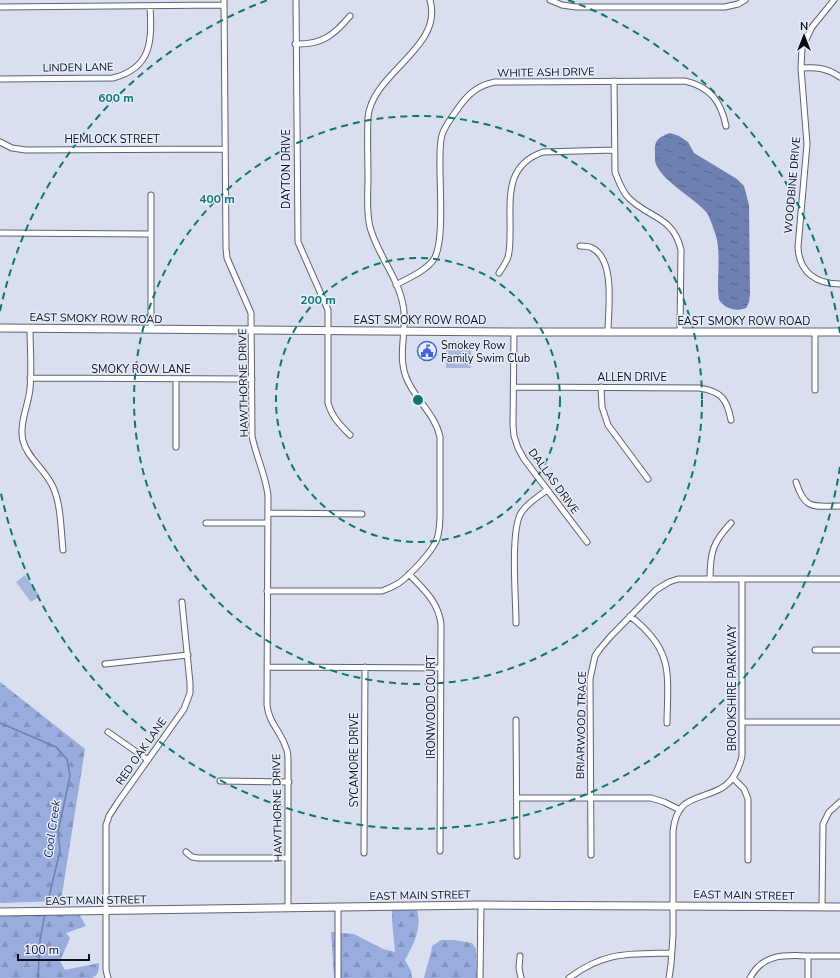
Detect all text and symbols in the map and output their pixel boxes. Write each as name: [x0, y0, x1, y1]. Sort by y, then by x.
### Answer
north arrow: [784, 16, 824, 56]
text: N: [800, 19, 808, 34]
street label: LINDEN LANE: [42, 59, 114, 76]
street label: WHITE ASH DRIVE: [497, 64, 595, 81]
text: 600 m: [98, 90, 134, 106]
street label: DAYTON DRIVE: [279, 129, 294, 209]
street label: HEMLOCK STREET: [64, 132, 160, 147]
street label: WOODBINE DRIVE: [781, 136, 804, 234]
text: 400 m: [199, 191, 235, 207]
text: 200 m: [300, 292, 336, 308]
street label: EAST SMOKY ROW ROAD: [29, 310, 163, 327]
street label: EAST SMOKY ROW ROAD: [353, 313, 487, 328]
street label: EAST SMOKY ROW ROAD: [677, 314, 811, 329]
street label: HAWTHORNE DRIVE: [235, 329, 252, 437]
place label: Smokey Row Family Swim Club: [441, 338, 530, 366]
public building icon: Smokey Row Family Swim Club: [416, 340, 438, 362]
street label: SMOKY ROW LANE: [91, 362, 191, 377]
street label: ALLEN DRIVE: [597, 370, 667, 385]
centre of rings: [411, 393, 425, 407]
street label: DALLAS DRIVE: [525, 445, 582, 517]
street label: BROOKSHIRE PARKWAY: [725, 624, 740, 751]
street label: IRONWOOD COURT: [424, 655, 439, 759]
street label: BRIARWOOD TRACE: [573, 671, 590, 779]
street label: SYCAMORE DRIVE: [347, 713, 362, 807]
street label: RED OAK LANE: [113, 715, 170, 788]
street label: HAWTHORNE DRIVE: [269, 754, 286, 862]
water label: Cool Creek: [40, 798, 64, 859]
street label: EAST MAIN STREET: [369, 887, 471, 904]
street label: EAST MAIN STREET: [693, 887, 795, 904]
street label: EAST MAIN STREET: [45, 892, 147, 909]
scale bar: [18, 936, 89, 962]
text: 100 m: [24, 942, 59, 958]

